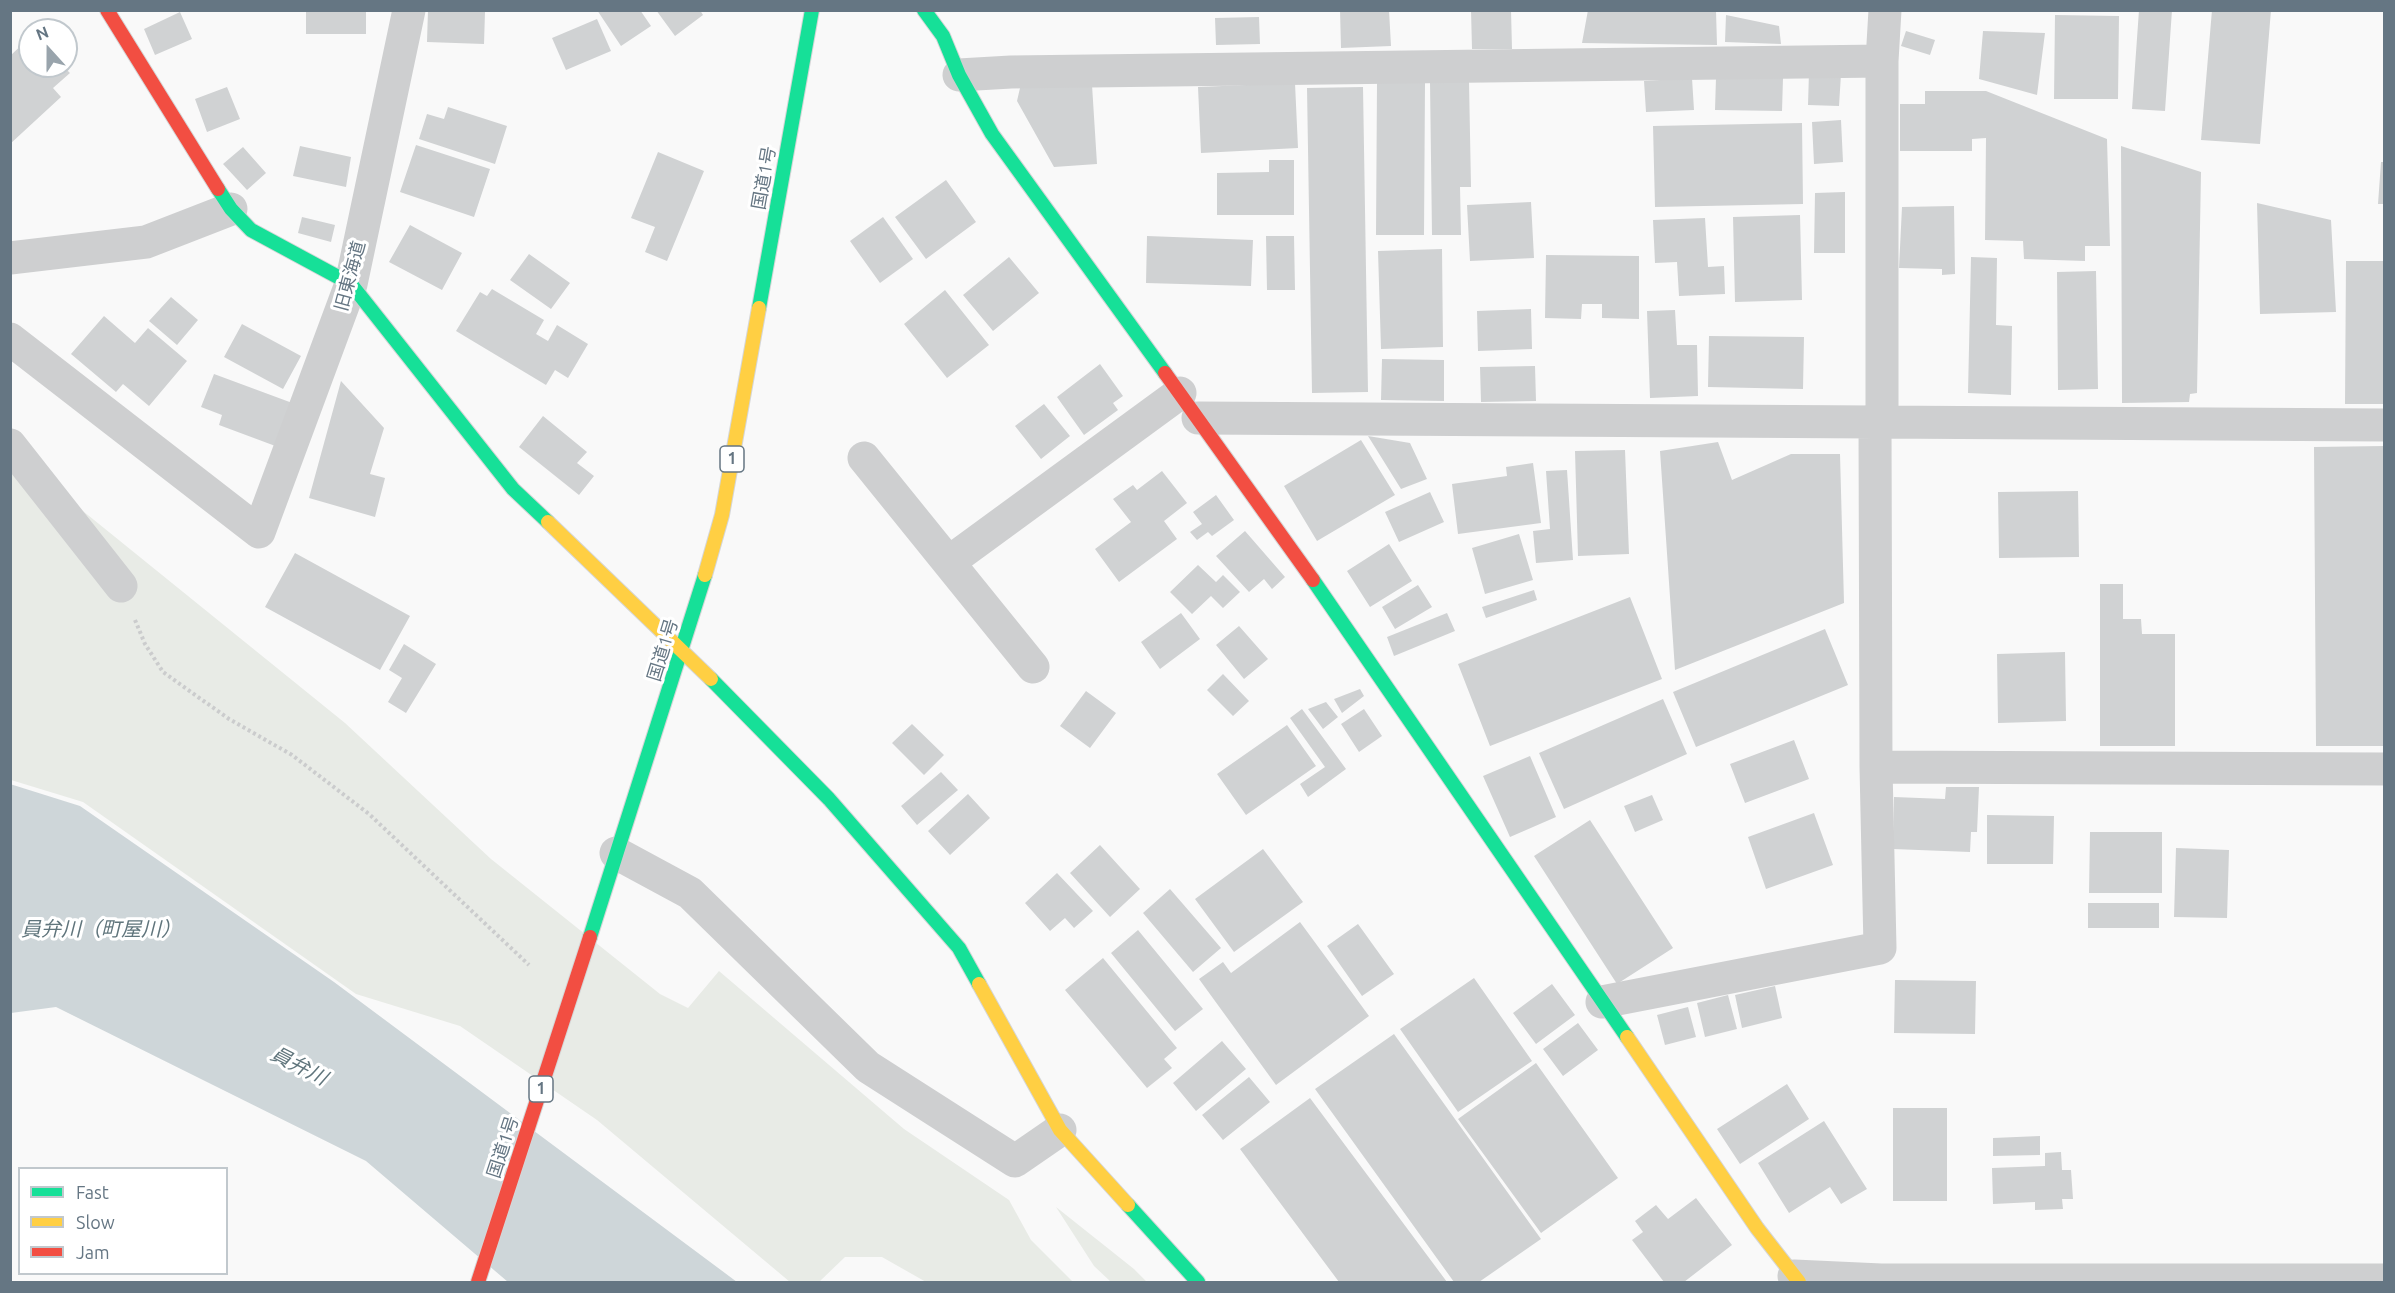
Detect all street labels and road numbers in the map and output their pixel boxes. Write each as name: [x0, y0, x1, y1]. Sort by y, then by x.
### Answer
street label: 国道1号: [748, 145, 780, 211]
street label: 旧東海道: [330, 238, 370, 314]
road number: 1: [720, 446, 744, 472]
street label: 国道1号: [643, 616, 683, 684]
road number: 1: [529, 1076, 553, 1102]
street label: 国道1号: [483, 1113, 523, 1181]

